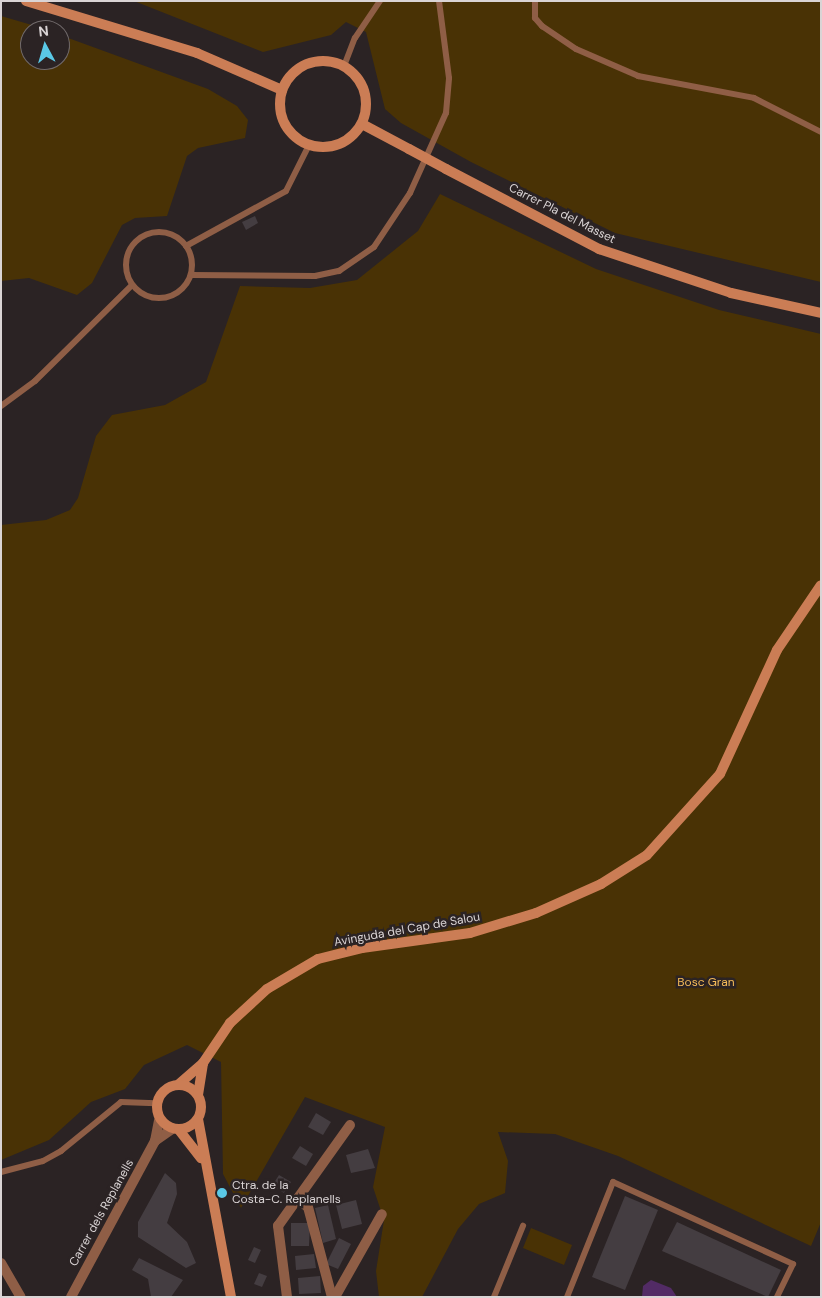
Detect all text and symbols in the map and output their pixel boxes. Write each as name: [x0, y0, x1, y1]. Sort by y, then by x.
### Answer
north arrow: [20, 20, 70, 70]
text: N: [38, 22, 50, 41]
street label: Carrer Pla del Masset: [506, 181, 618, 247]
street label: Avinguda del Cap de Salou: [333, 910, 481, 950]
park label: Bosc Gran: [677, 976, 735, 990]
street label: Carrer dels Replanells: [67, 1157, 137, 1269]
place label: Ctra. de la Costa-C. Replanells: [232, 1179, 341, 1207]
marker: Ctra. de la Costa-C. Replanells: [216, 1187, 228, 1199]

